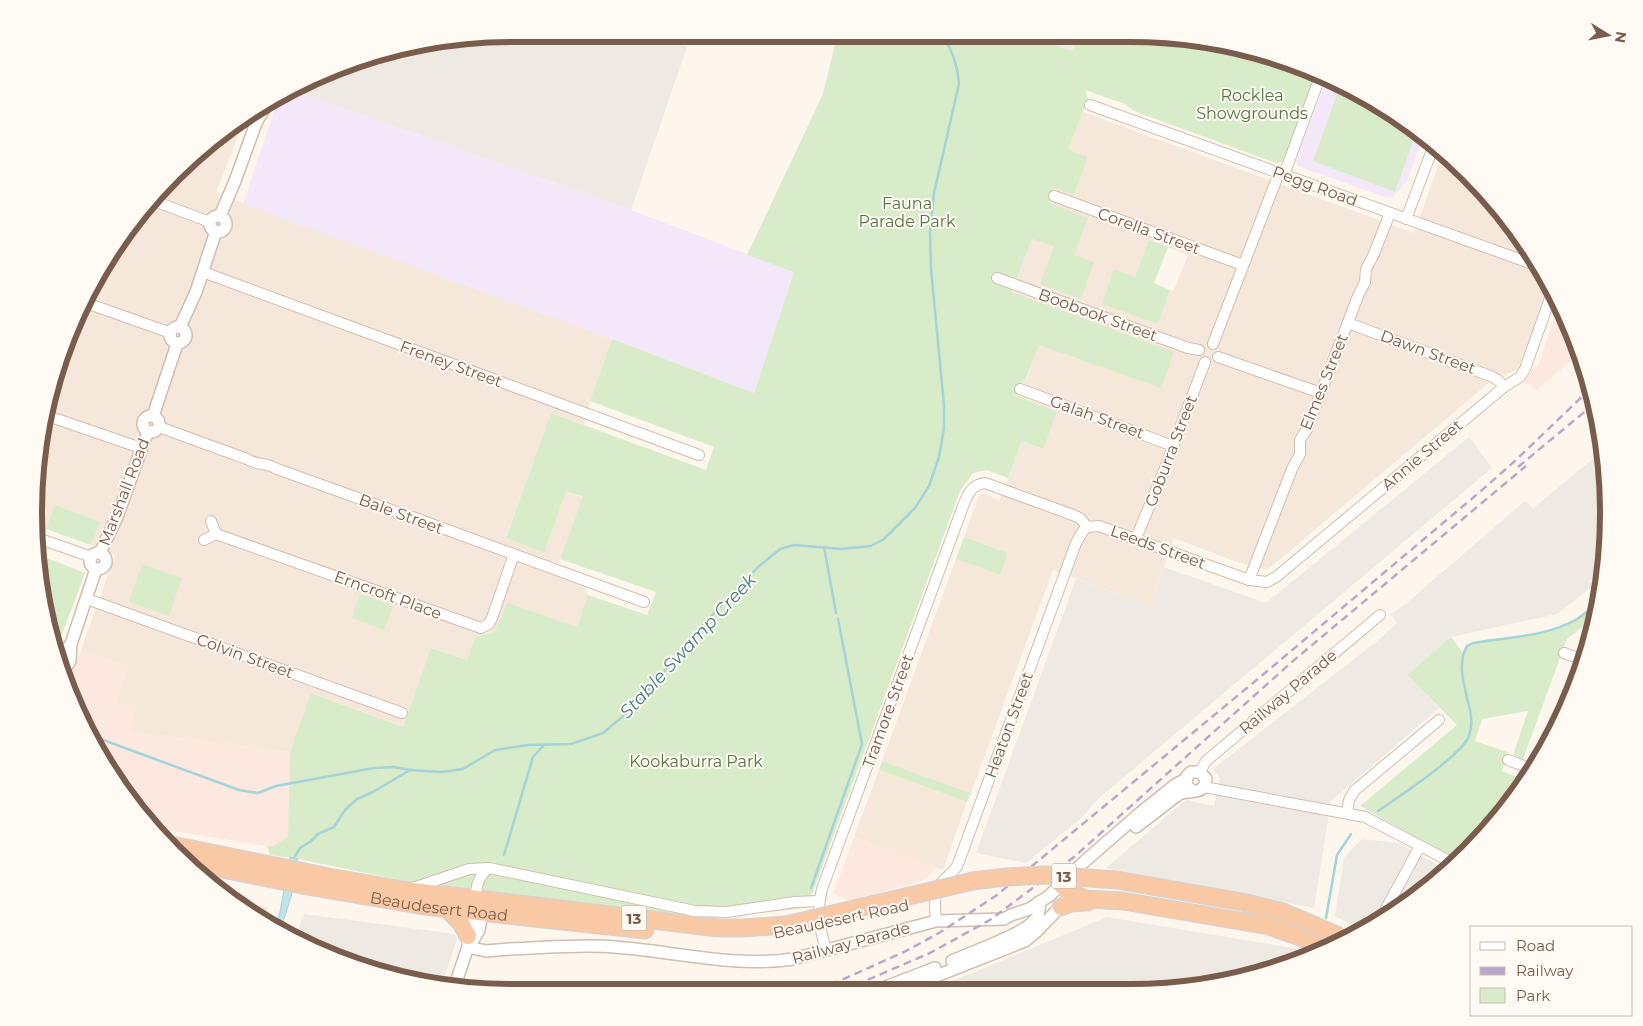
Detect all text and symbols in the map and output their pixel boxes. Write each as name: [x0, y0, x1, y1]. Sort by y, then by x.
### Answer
north arrow: [1583, 10, 1633, 60]
text: N: [1611, 30, 1631, 44]
park label: Rocklea Showgrounds: [1196, 86, 1308, 123]
street label: Pegg Road: [1270, 162, 1360, 210]
park label: Fauna Parade Park: [858, 194, 956, 231]
street label: Corella Street: [1095, 204, 1203, 258]
street label: Boobook Street: [1036, 285, 1161, 346]
street label: Dawn Street: [1378, 326, 1479, 378]
street label: Elmes Street: [1296, 331, 1352, 433]
street label: Freney Street: [397, 337, 505, 391]
street label: Galah Street: [1047, 391, 1147, 443]
street label: Goburra Street: [1141, 392, 1201, 510]
street label: Annie Street: [1378, 415, 1467, 494]
street label: Marshall Road: [95, 435, 153, 549]
street label: Bale Street: [356, 490, 446, 538]
street label: Leeds Street: [1108, 521, 1209, 573]
street label: Erncroft Place: [332, 567, 444, 623]
water label: Stable Swamp Creek: [615, 568, 762, 723]
street label: Colvin Street: [194, 630, 296, 682]
street label: Railway Parade: [1235, 646, 1341, 738]
street label: Tramore Street: [859, 651, 918, 770]
street label: Heaton Street: [981, 669, 1037, 781]
park label: Kookaburra Park: [629, 752, 763, 771]
road number: 13: [1052, 864, 1076, 888]
street label: Beaudesert Road: [369, 887, 509, 925]
street label: Beaudesert Road: [771, 895, 911, 943]
road number: 13: [622, 906, 646, 930]
street label: Railway Parade: [790, 918, 912, 968]
legend: [1470, 926, 1633, 1016]
text: Road: [1516, 936, 1555, 955]
text: Railway: [1516, 961, 1574, 980]
text: Park: [1516, 986, 1550, 1005]

